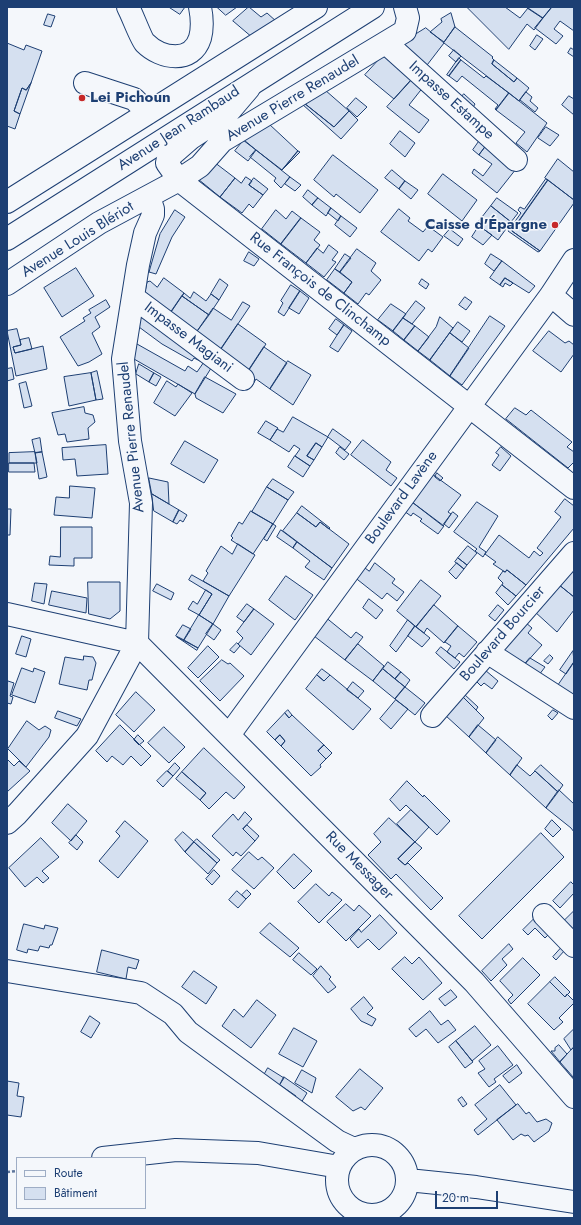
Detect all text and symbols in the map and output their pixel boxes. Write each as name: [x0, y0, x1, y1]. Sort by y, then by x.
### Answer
street label: Avenue Pierre Renaudel: [223, 52, 363, 146]
street label: Impasse Estampe: [405, 58, 497, 144]
street label: Avenue Jean Rambaud: [115, 83, 243, 175]
place label: Lei Pichoun: [90, 89, 171, 107]
marker: Lei Pichoun: [77, 93, 87, 103]
street label: Avenue Louis Blériot: [19, 198, 137, 282]
place label: Caisse d'Épargne: [425, 216, 547, 234]
marker: Caisse d'Épargne: [550, 220, 560, 230]
street label: Rue François de Clinchamp: [246, 229, 394, 351]
street label: Impasse Magiani: [140, 299, 236, 377]
street label: Avenue Pierre Renaudel: [115, 360, 149, 514]
street label: Boulevard Lavène: [362, 448, 442, 548]
street label: Boulevard Bourcier: [457, 583, 549, 685]
street label: Rue Messager: [321, 828, 397, 904]
legend: [16, 1157, 146, 1209]
text: Route: [54, 1164, 83, 1182]
scale bar: [437, 1183, 500, 1209]
text: Bâtiment: [54, 1184, 97, 1202]
text: 20 m: [442, 1189, 469, 1207]

